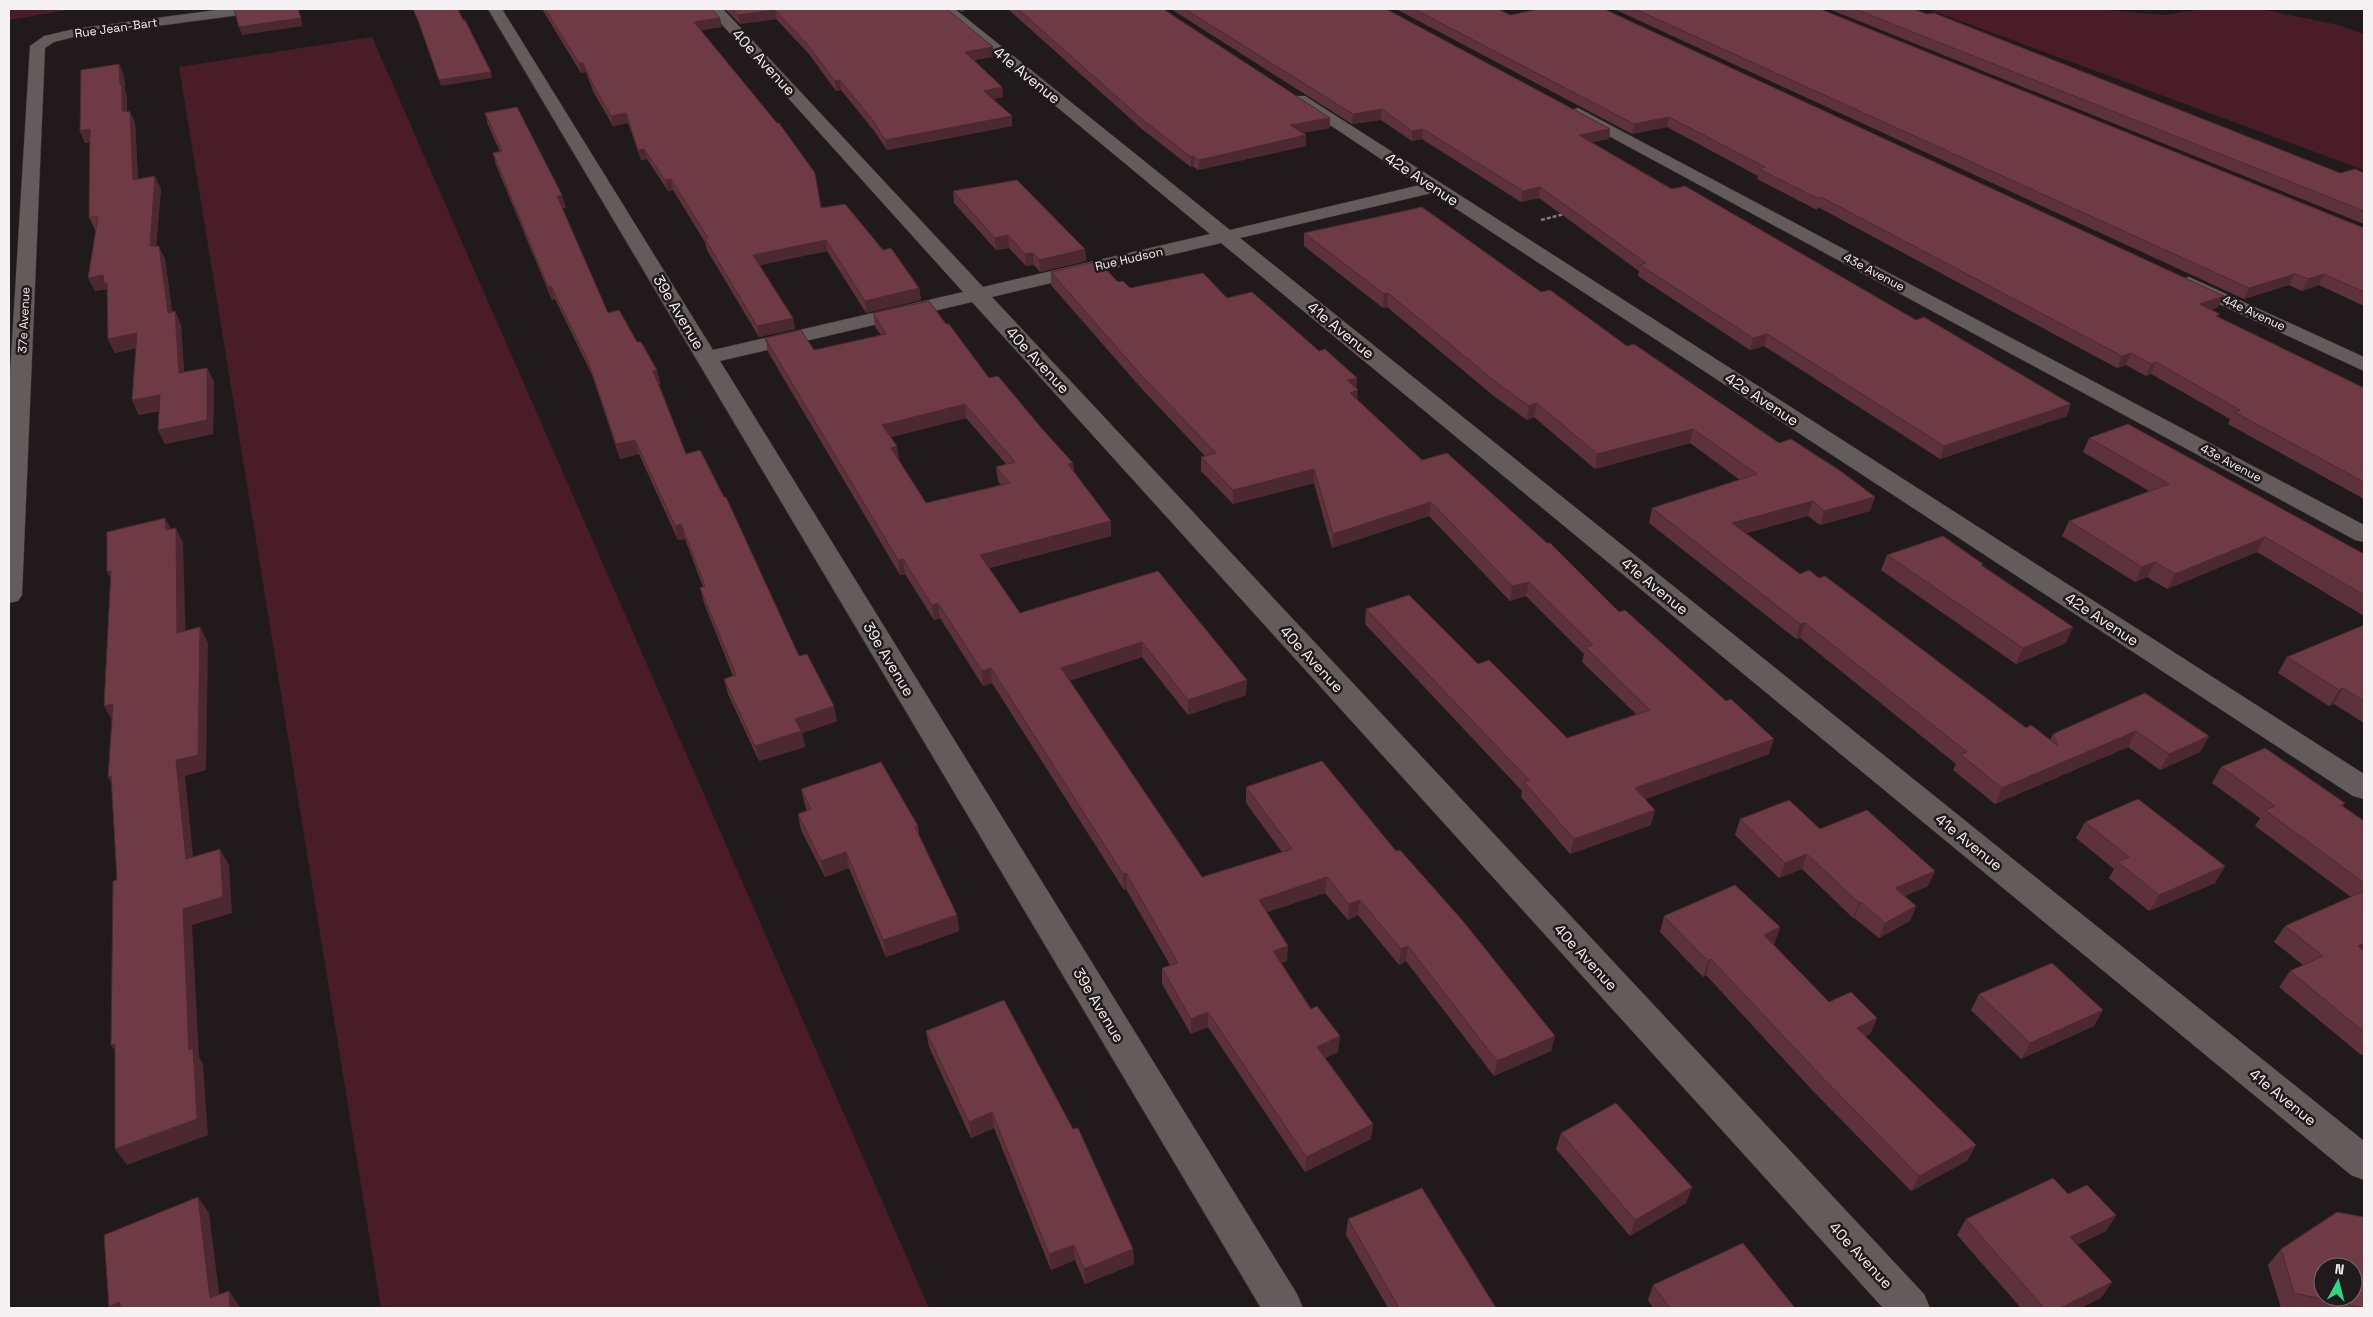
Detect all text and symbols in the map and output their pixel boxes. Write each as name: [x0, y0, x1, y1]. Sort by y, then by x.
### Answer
street label: Rue Jean-Bart: [73, 14, 159, 42]
street label: 40e Avenue: [728, 25, 800, 99]
street label: 41e Avenue: [990, 42, 1064, 108]
street label: 42e Avenue: [1382, 148, 1462, 210]
street label: Rue Hudson: [1094, 243, 1164, 275]
street label: 43e Avenue: [1841, 249, 1907, 295]
street label: 39e Avenue: [649, 271, 709, 353]
street label: 37e Avenue: [14, 286, 34, 354]
street label: 44e Avenue: [2220, 292, 2288, 334]
street label: 41e Avenue: [1304, 297, 1378, 363]
street label: 40e Avenue: [1002, 323, 1074, 397]
street label: 42e Avenue: [1722, 368, 1802, 430]
street label: 43e Avenue: [2198, 440, 2264, 486]
street label: 41e Avenue: [1618, 553, 1692, 619]
street label: 42e Avenue: [2062, 588, 2142, 650]
street label: 39e Avenue: [859, 618, 919, 700]
street label: 40e Avenue: [1276, 622, 1348, 696]
street label: 41e Avenue: [1932, 809, 2006, 875]
street label: 40e Avenue: [1550, 920, 1622, 994]
street label: 39e Avenue: [1069, 964, 1129, 1046]
street label: 41e Avenue: [2246, 1064, 2320, 1130]
street label: 40e Avenue: [1825, 1218, 1897, 1292]
north arrow: [2313, 1257, 2363, 1307]
text: N: [2334, 1260, 2345, 1279]

